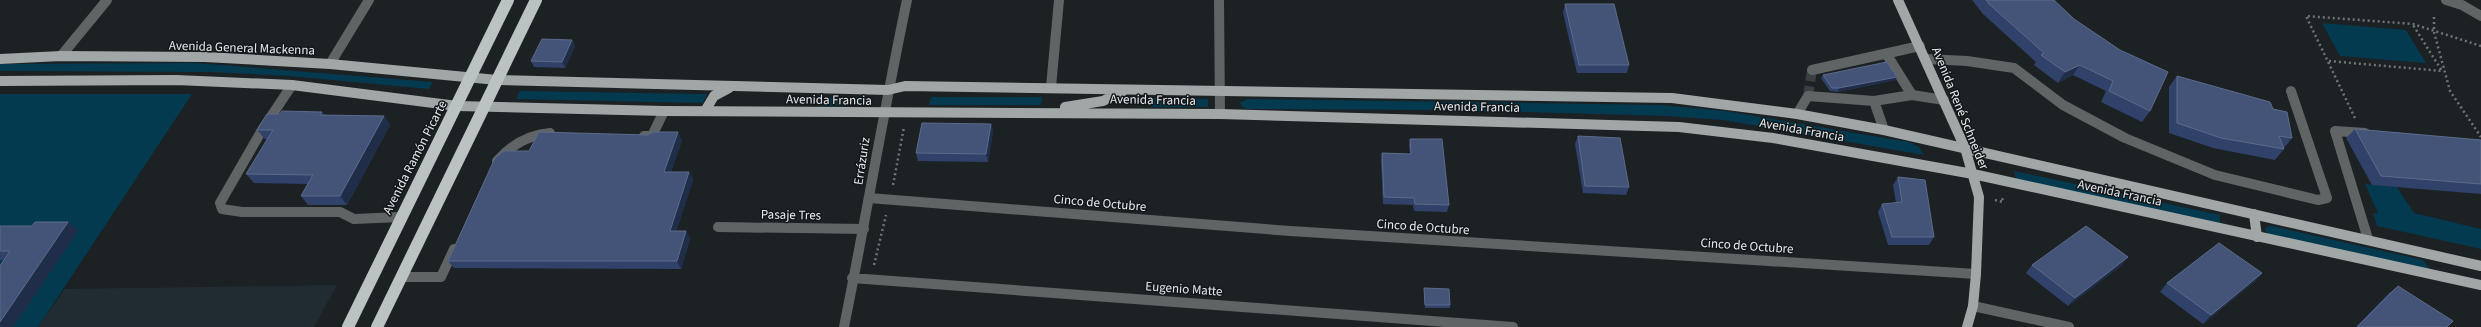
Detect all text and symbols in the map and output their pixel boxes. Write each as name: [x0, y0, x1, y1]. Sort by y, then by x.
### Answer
street label: Avenida General Mackenna: [169, 36, 315, 60]
street label: Avenida René Schneider: [1927, 44, 1993, 173]
street label: Avenida Francia: [786, 90, 872, 110]
street label: Avenida Francia: [1110, 90, 1196, 110]
street label: Avenida Ramón Picarte: [378, 97, 451, 218]
street label: Avenida Francia: [1434, 97, 1520, 117]
street label: Avenida Francia: [1758, 114, 1846, 146]
street label: Errázuriz: [849, 136, 875, 186]
street label: Avenida Francia: [2076, 175, 2164, 211]
street label: Cinco de Octubre: [1053, 190, 1147, 216]
street label: Pasaje Tres: [761, 205, 822, 225]
street label: Cinco de Octubre: [1376, 215, 1470, 239]
street label: Cinco de Octubre: [1700, 234, 1794, 258]
street label: Eugenio Matte: [1145, 277, 1223, 301]

